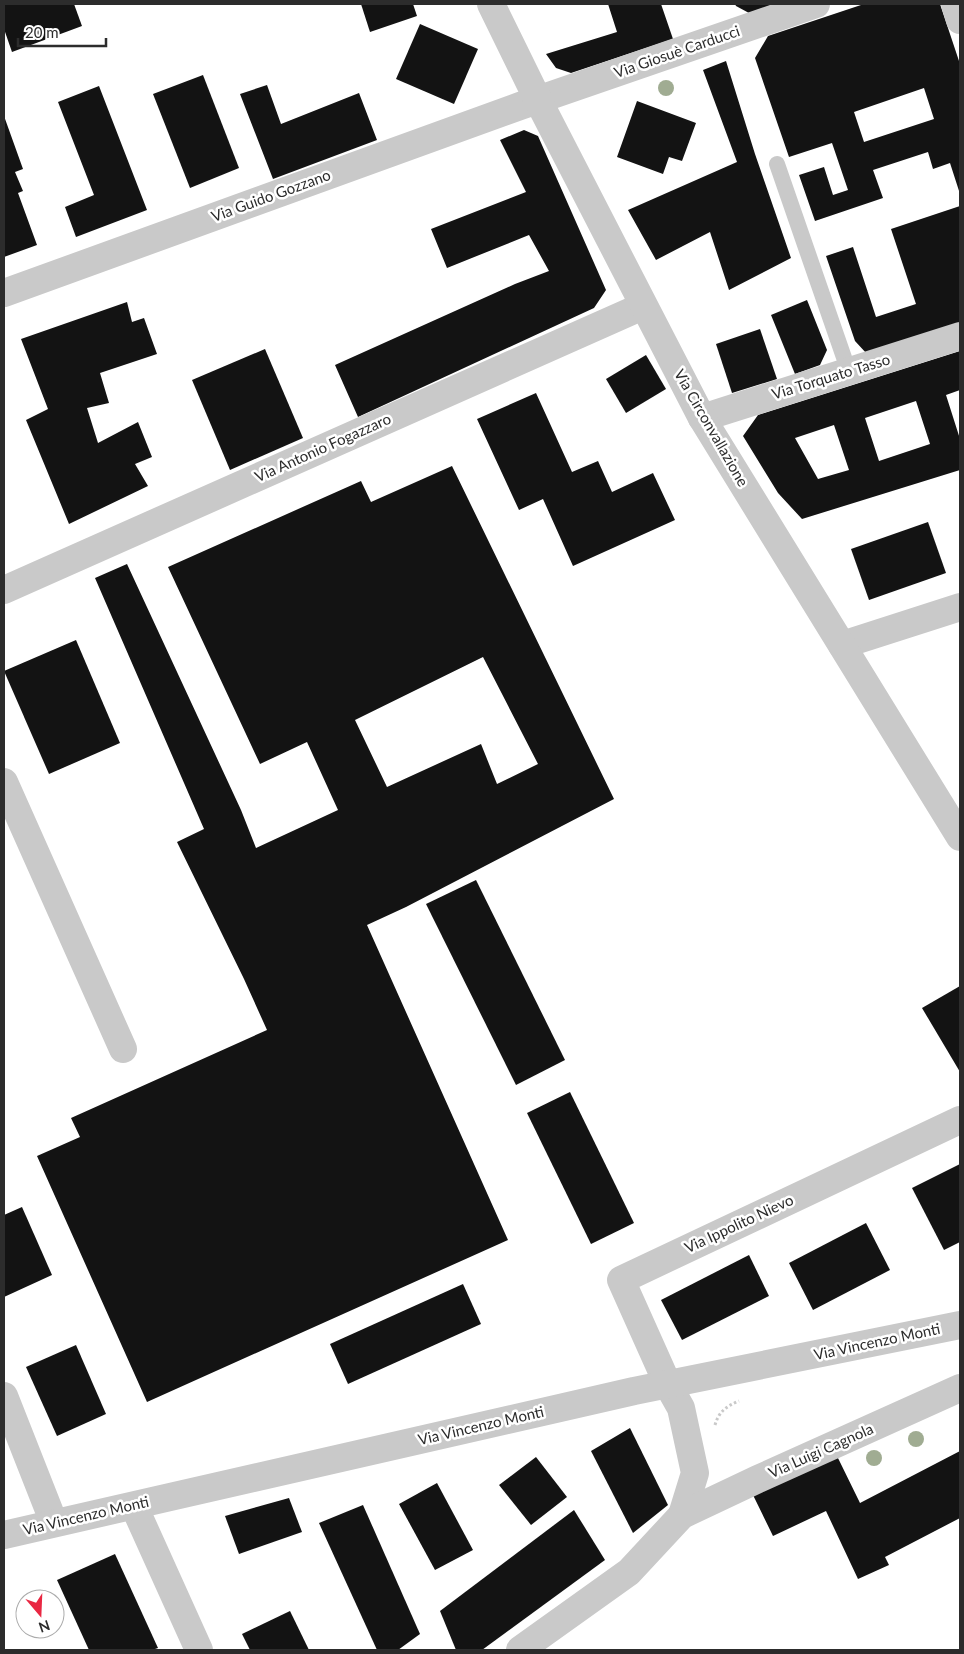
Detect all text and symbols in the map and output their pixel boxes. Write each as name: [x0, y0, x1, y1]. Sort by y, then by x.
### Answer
scale bar: [18, 15, 105, 47]
street label: Via Giosuè Carducci: [611, 21, 742, 81]
text: 20 m: [25, 23, 59, 41]
street label: Via Guido Gozzano: [209, 165, 333, 225]
street label: Via Torquato Tasso: [769, 349, 892, 403]
street label: Via Circonvallazione: [671, 366, 753, 489]
street label: Via Antonio Fogazzaro: [252, 409, 394, 485]
street label: Via Ippolito Nievo: [681, 1190, 796, 1256]
street label: Via Vincenzo Monti: [812, 1319, 942, 1363]
street label: Via Vincenzo Monti: [416, 1402, 545, 1448]
street label: Via Luigi Cagnola: [765, 1419, 876, 1481]
street label: Via Vincenzo Monti: [21, 1492, 150, 1538]
north arrow: [15, 1589, 65, 1639]
text: N: [37, 1617, 52, 1637]

